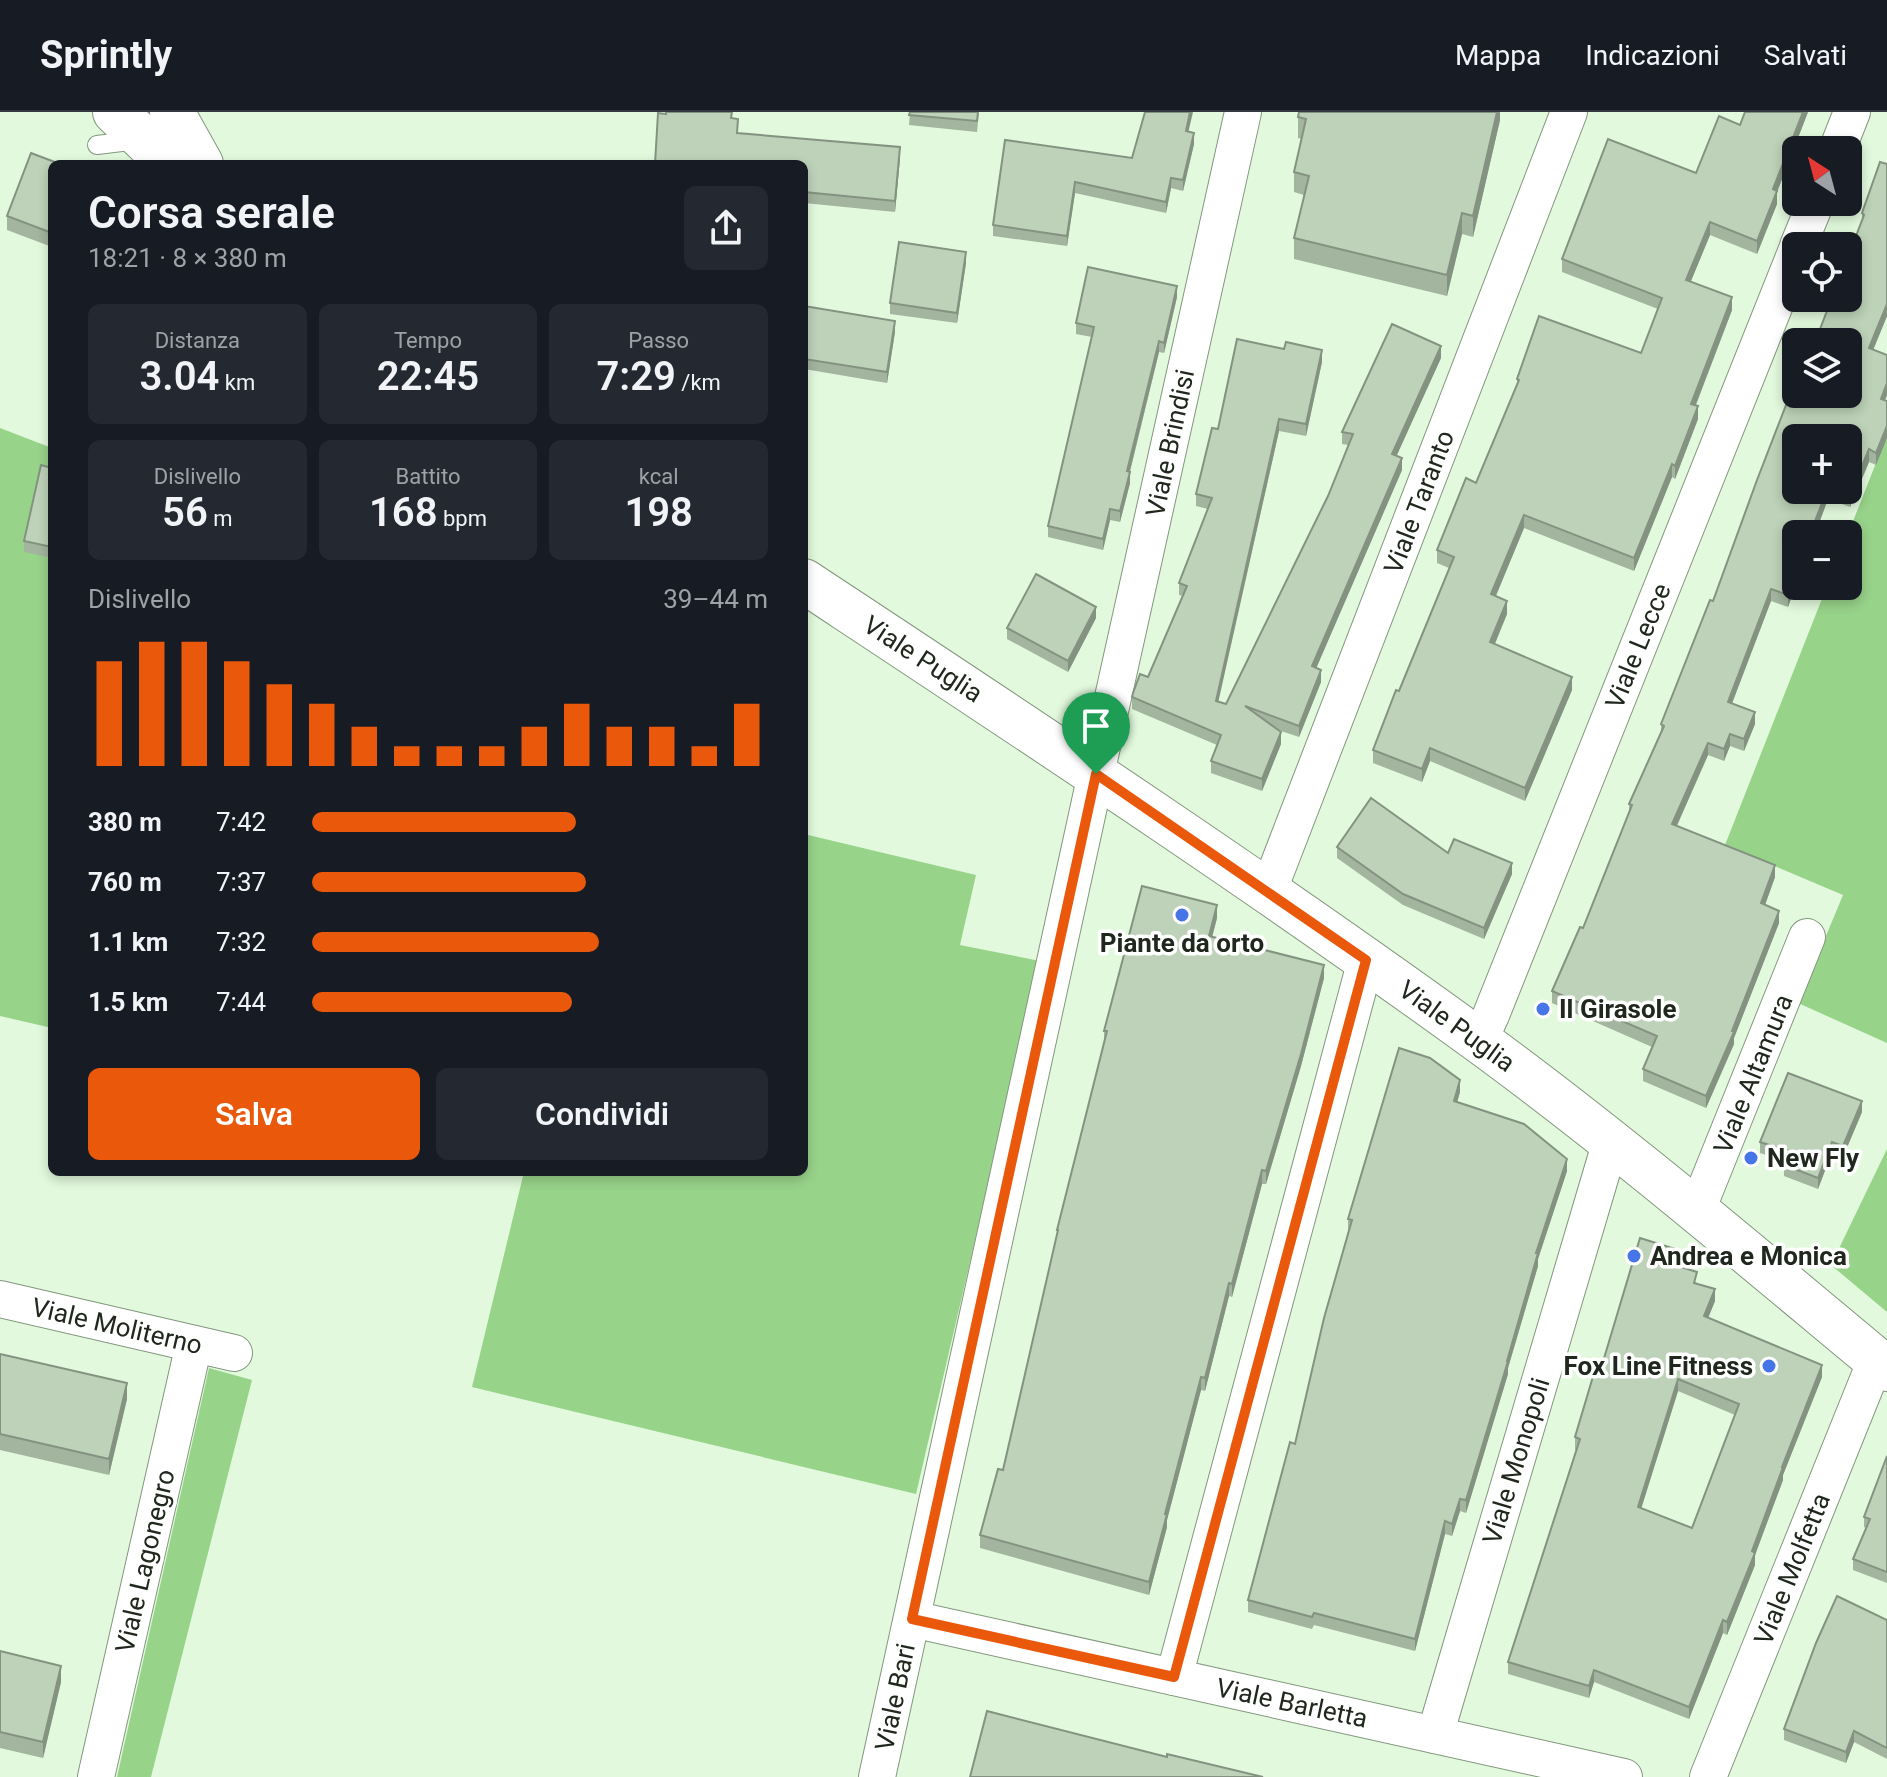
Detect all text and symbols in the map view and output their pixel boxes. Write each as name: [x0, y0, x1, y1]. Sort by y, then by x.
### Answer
text: Sprintly: [40, 33, 172, 77]
text: Mappa: [1455, 39, 1541, 72]
text: Indicazioni: [1585, 39, 1720, 72]
text: Salvati: [1764, 39, 1847, 72]
north arrow: [1782, 136, 1862, 216]
map controls: [1782, 136, 1862, 600]
button: share: [684, 186, 768, 270]
text: Corsa serale: [88, 187, 335, 239]
button: locate: [1782, 232, 1862, 312]
text: 18:21 · 8 × 380 m: [88, 243, 287, 273]
text: Distanza: [155, 328, 240, 353]
text: Tempo: [394, 328, 462, 353]
text: Passo: [628, 328, 689, 353]
button: layers: [1782, 328, 1862, 408]
text: 3.04: [139, 353, 219, 400]
text: 22:45: [377, 353, 479, 400]
text: 7:29: [596, 353, 676, 400]
street label: Viale Brindisi: [1140, 367, 1200, 519]
text: km: [219, 370, 255, 395]
text: /km: [676, 370, 721, 395]
button: +: [1782, 424, 1862, 504]
street label: Viale Taranto: [1378, 426, 1460, 578]
text: Dislivello: [154, 464, 241, 489]
text: Battito: [396, 464, 460, 489]
text: kcal: [639, 464, 679, 489]
text: 56: [162, 489, 208, 536]
text: 168: [369, 489, 438, 536]
text: 198: [624, 489, 693, 536]
text: m: [208, 506, 233, 531]
text: bpm: [438, 506, 487, 531]
button: −: [1782, 520, 1862, 600]
street label: Viale Lecce: [1599, 579, 1677, 713]
text: Dislivello: [88, 584, 191, 614]
text: 39–44 m: [663, 584, 768, 614]
street label: Viale Puglia: [858, 609, 988, 709]
pin: [1062, 692, 1130, 774]
icon: arrive: [1074, 704, 1118, 748]
text: 380 m: [88, 807, 162, 837]
text: 7:42: [216, 807, 266, 837]
text: 760 m: [88, 867, 162, 897]
text: 7:37: [216, 867, 266, 897]
marker: Piante da orto: [1173, 906, 1191, 924]
text: 1.1 km: [88, 927, 168, 957]
text: 7:32: [216, 927, 266, 957]
place label: Piante da orto: [1100, 928, 1264, 958]
street label: Viale Puglia: [1393, 974, 1521, 1078]
text: 1.5 km: [88, 987, 168, 1017]
text: 7:44: [216, 987, 266, 1017]
street label: Viale Altamura: [1707, 990, 1799, 1158]
place label: Il Girasole: [1559, 994, 1677, 1024]
marker: Il Girasole: [1534, 1000, 1552, 1018]
button: Salva: [88, 1068, 420, 1160]
button: Condividi: [436, 1068, 768, 1160]
place label: New Fly: [1767, 1143, 1860, 1173]
marker: New Fly: [1742, 1149, 1760, 1167]
place label: Andrea e Monica: [1650, 1241, 1847, 1271]
marker: Andrea e Monica: [1625, 1247, 1643, 1265]
street label: Viale Moliterno: [29, 1292, 205, 1360]
place label: Fox Line Fitness: [1564, 1351, 1753, 1381]
marker: Fox Line Fitness: [1760, 1357, 1778, 1375]
street label: Viale Monopoli: [1476, 1374, 1556, 1548]
street label: Viale Lagonegro: [109, 1466, 181, 1656]
street label: Viale Molfetta: [1748, 1489, 1836, 1649]
street label: Viale Bari: [869, 1641, 921, 1753]
street label: Viale Barletta: [1214, 1672, 1370, 1734]

